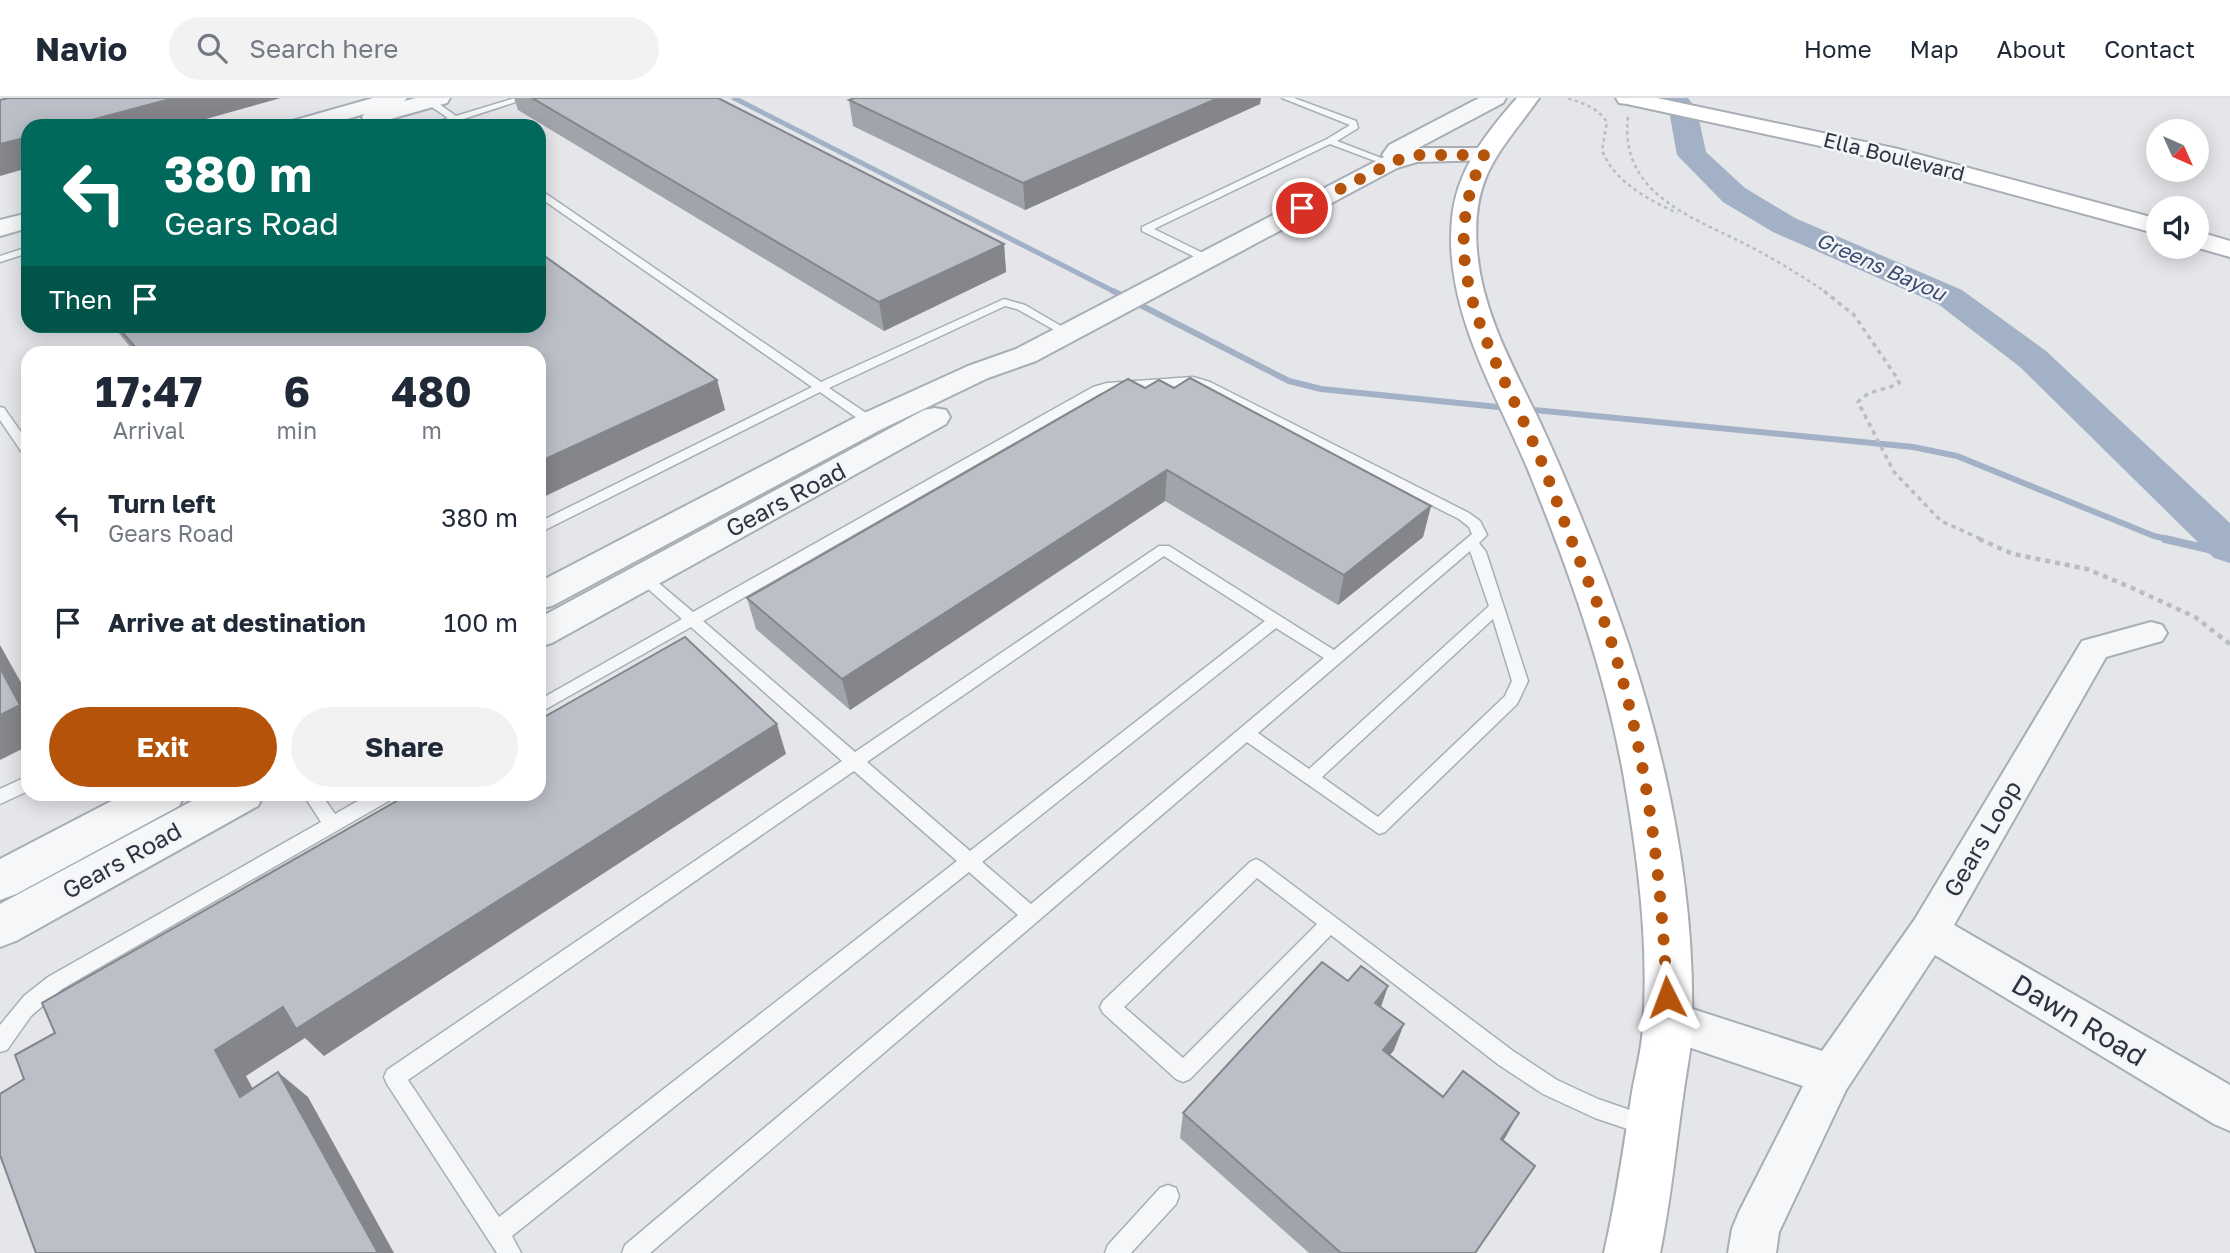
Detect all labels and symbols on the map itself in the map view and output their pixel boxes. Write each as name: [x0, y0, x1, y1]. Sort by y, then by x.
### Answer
north arrow: [2146, 119, 2208, 182]
street label: Ella Boulevard: [1821, 126, 1968, 186]
pin: [1272, 178, 1332, 238]
water label: Greens Bayou: [1813, 226, 1951, 307]
street label: Gears Road: [721, 455, 850, 542]
street label: Gears Loop: [1937, 775, 2027, 902]
street label: Gears Road: [57, 815, 186, 904]
position arrow: [1630, 960, 1704, 1034]
street label: Dawn Road: [2006, 967, 2152, 1073]

